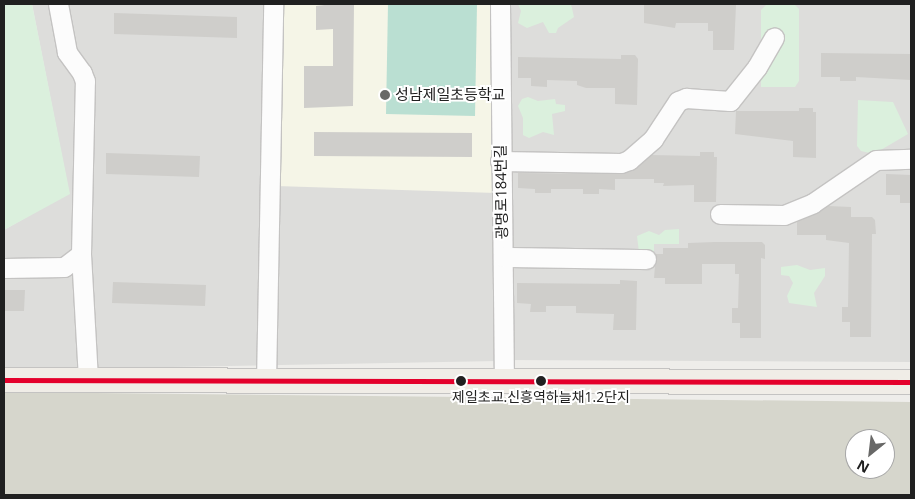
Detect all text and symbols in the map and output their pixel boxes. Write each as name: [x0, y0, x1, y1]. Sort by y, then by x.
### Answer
place label: 성남제일초등학교: [395, 86, 505, 104]
marker: 성남제일초등학교: [379, 89, 391, 101]
street label: 광명로184번길: [491, 144, 511, 240]
unlabelled marker: [456, 376, 466, 386]
marker: 제일초교.신흥역하늘채1.2단지: [536, 376, 546, 386]
place label: 제일초교.신흥역하늘채1.2단지: [452, 389, 630, 405]
north arrow: [845, 429, 895, 479]
text: N: [853, 456, 873, 478]

